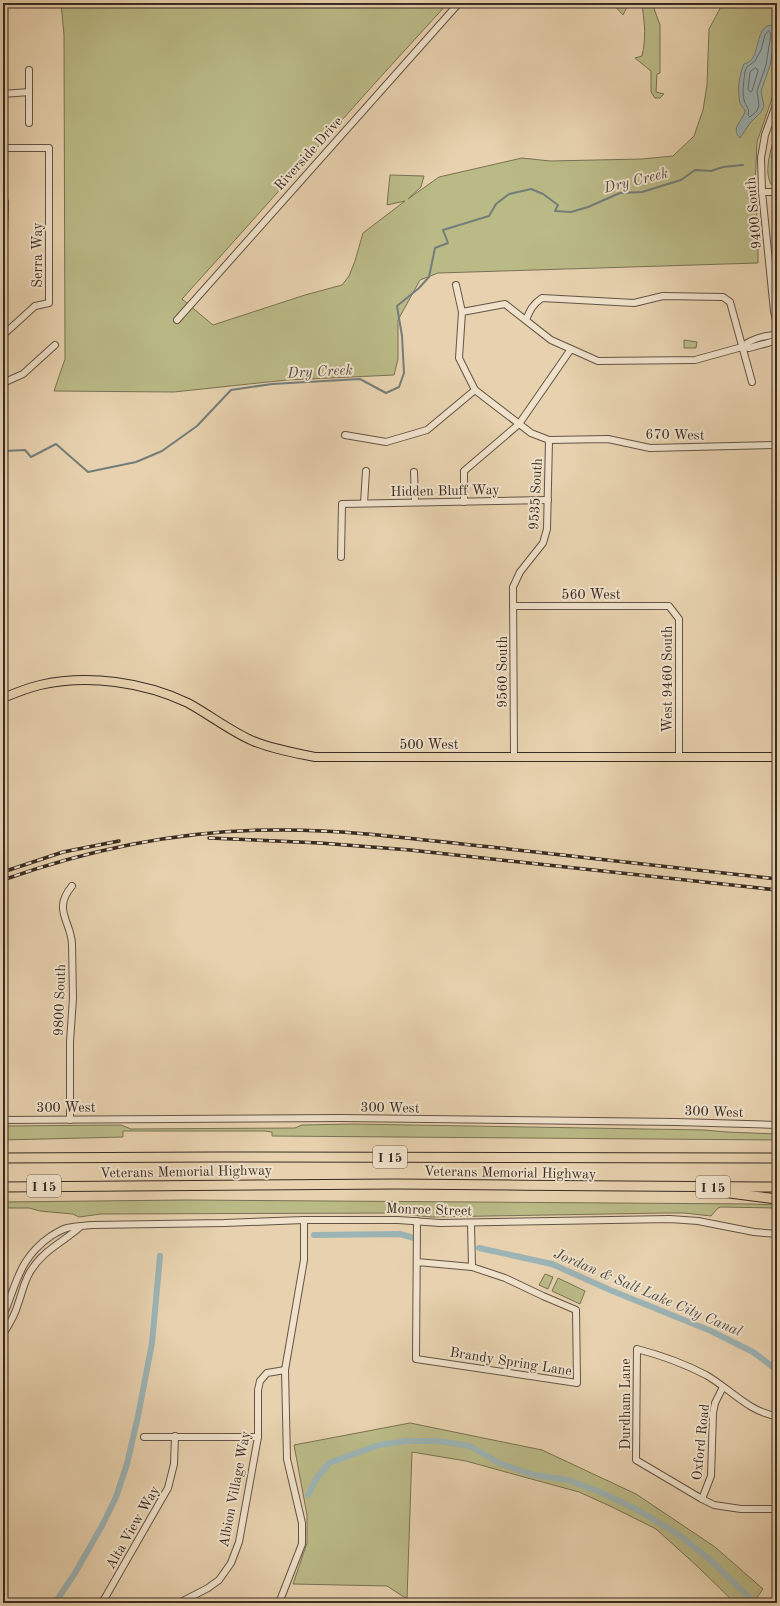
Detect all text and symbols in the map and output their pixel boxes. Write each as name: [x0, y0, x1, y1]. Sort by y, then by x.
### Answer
street label: Riverside Drive: [272, 114, 345, 193]
water label: Dry Creek: [602, 166, 670, 197]
street label: 9400 South: [744, 176, 764, 249]
street label: Serra Way: [31, 222, 45, 288]
water label: Dry Creek: [286, 363, 353, 382]
street label: 670 West: [645, 427, 705, 443]
street label: 9535 South: [527, 457, 545, 530]
street label: Hidden Bluff Way: [390, 483, 500, 499]
street label: 560 West: [561, 588, 621, 602]
street label: West 9460 South: [661, 625, 675, 732]
street label: 9560 South: [496, 636, 510, 708]
street label: 500 West: [399, 738, 459, 752]
street label: 9800 South: [52, 963, 68, 1036]
street label: 300 West: [360, 1100, 420, 1116]
street label: 300 West: [36, 1101, 96, 1115]
street label: 300 West: [684, 1104, 744, 1120]
road number: I 15: [373, 1146, 407, 1168]
street label: Veterans Memorial Highway: [100, 1163, 273, 1181]
street label: Veterans Memorial Highway: [424, 1164, 597, 1182]
road number: I 15: [27, 1175, 61, 1197]
road number: I 15: [696, 1176, 730, 1198]
street label: Monroe Street: [386, 1201, 472, 1219]
water label: Jordan & Salt Lake City Canal: [551, 1247, 744, 1340]
street label: Brandy Spring Lane: [449, 1345, 573, 1379]
street label: Durdham Lane: [619, 1358, 633, 1450]
street label: Oxford Road: [690, 1403, 712, 1481]
street label: Albion Village Way: [217, 1429, 253, 1549]
street label: Alta View Way: [103, 1483, 163, 1571]

